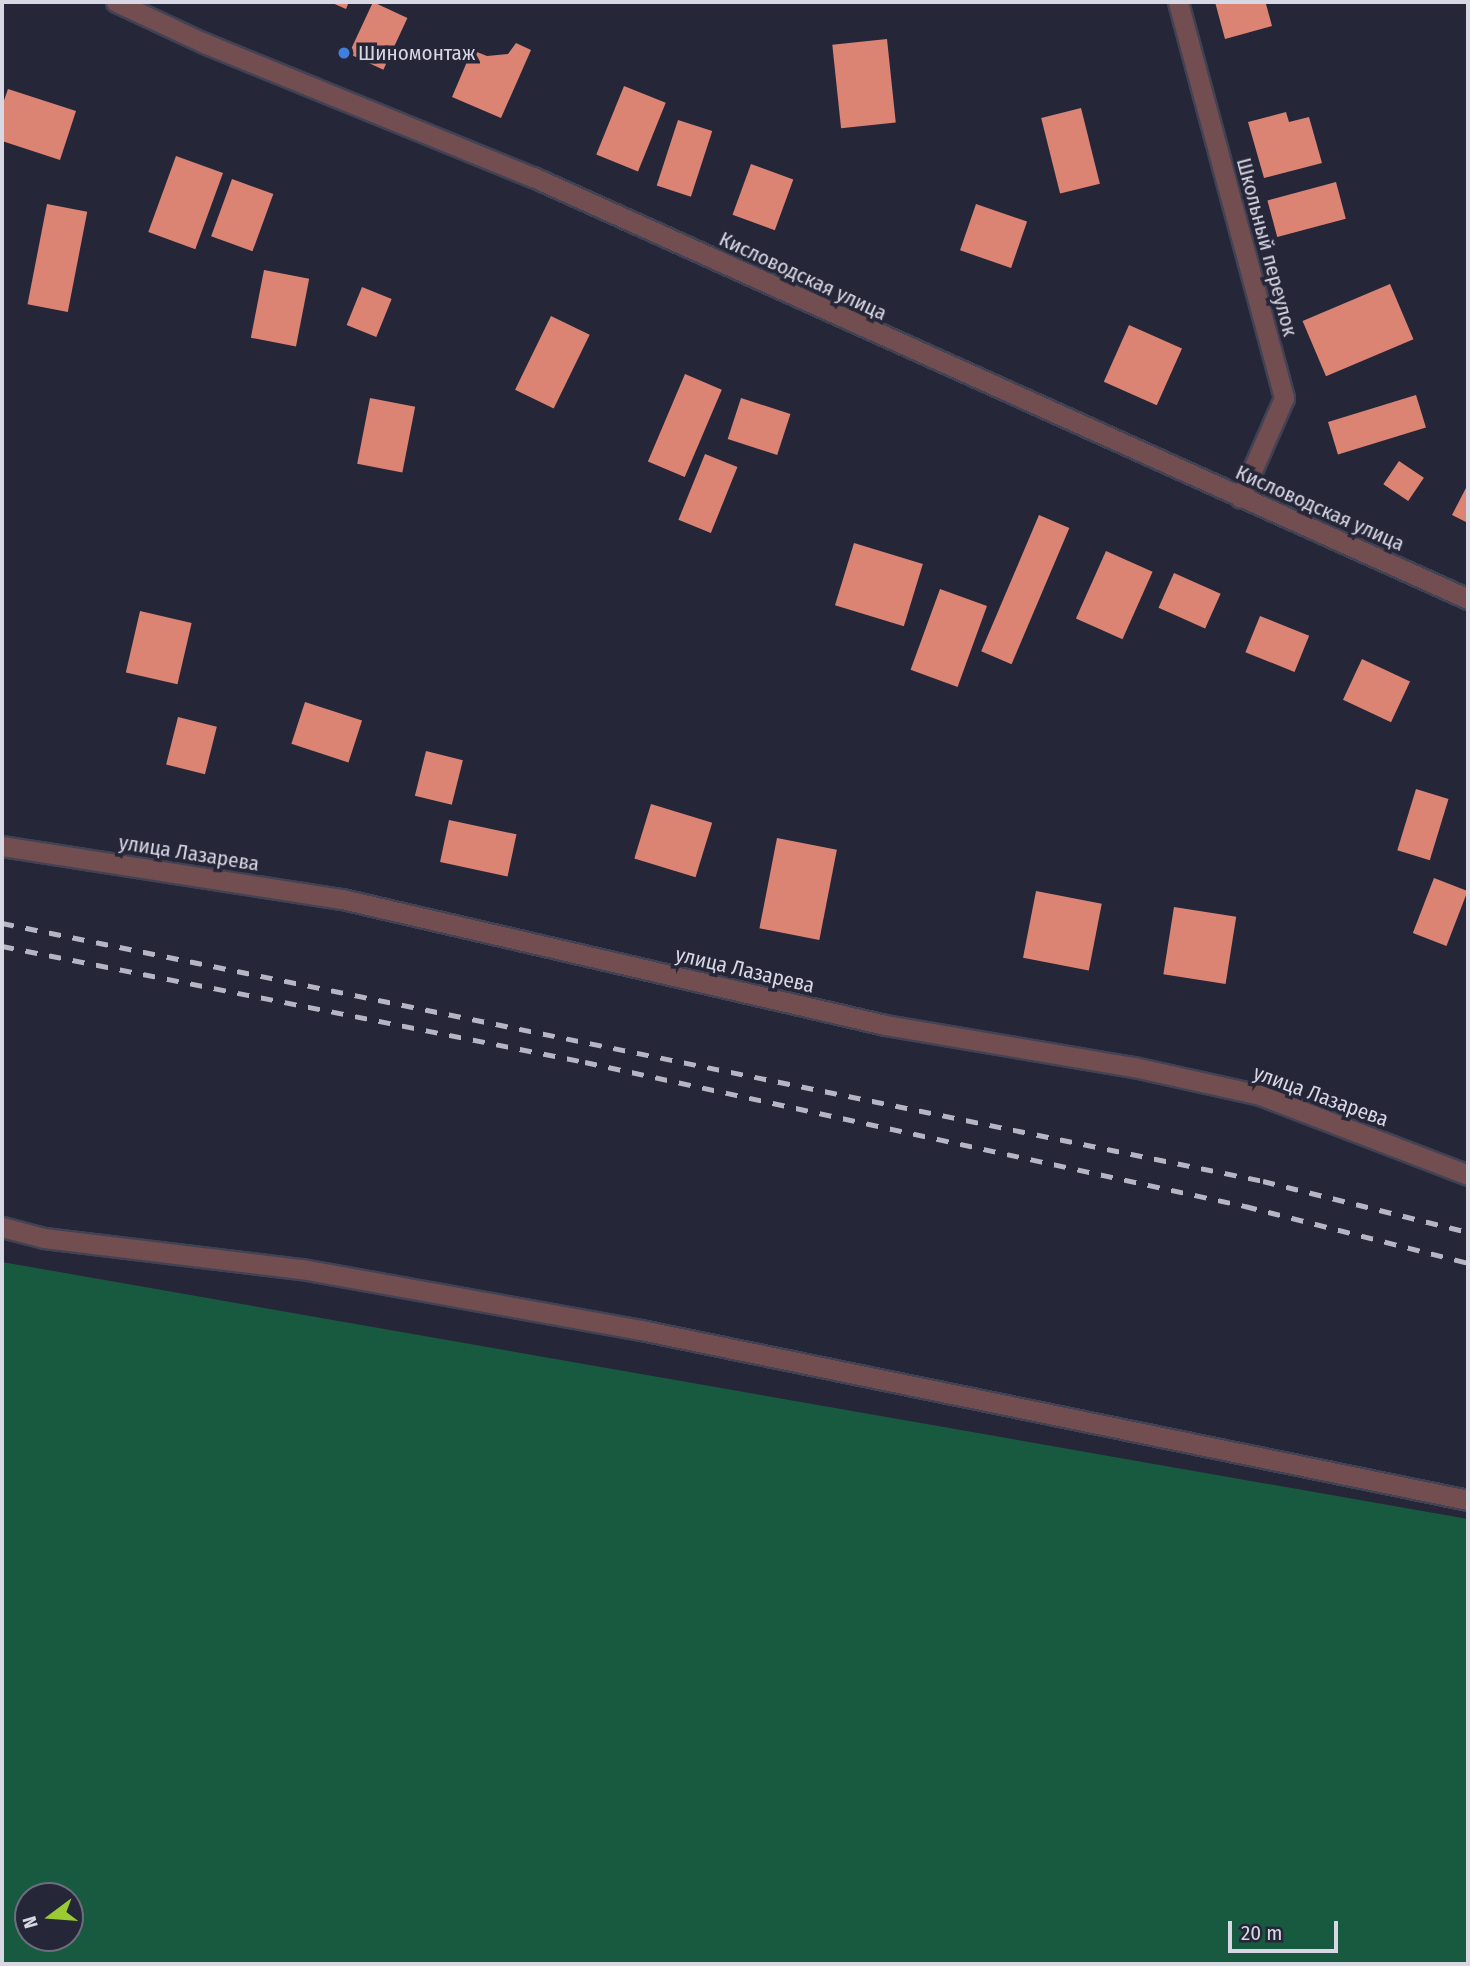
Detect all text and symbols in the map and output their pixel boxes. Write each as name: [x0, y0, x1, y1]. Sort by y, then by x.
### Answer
place label: Шиномонтаж: [358, 40, 475, 66]
marker: Шиномонтаж: [336, 45, 352, 61]
street label: Школьный переулок: [1231, 155, 1303, 339]
street label: Кисловодская улица: [715, 226, 891, 326]
street label: Кисловодская улица: [1232, 459, 1408, 557]
street label: улица Лазарева: [117, 829, 261, 877]
street label: улица Лазарева: [673, 942, 817, 998]
street label: улица Лазарева: [1250, 1060, 1392, 1132]
north arrow: [14, 1882, 84, 1952]
scale bar: [1232, 1906, 1342, 1950]
text: N: [18, 1914, 43, 1931]
text: 20 m: [1241, 1920, 1282, 1946]

